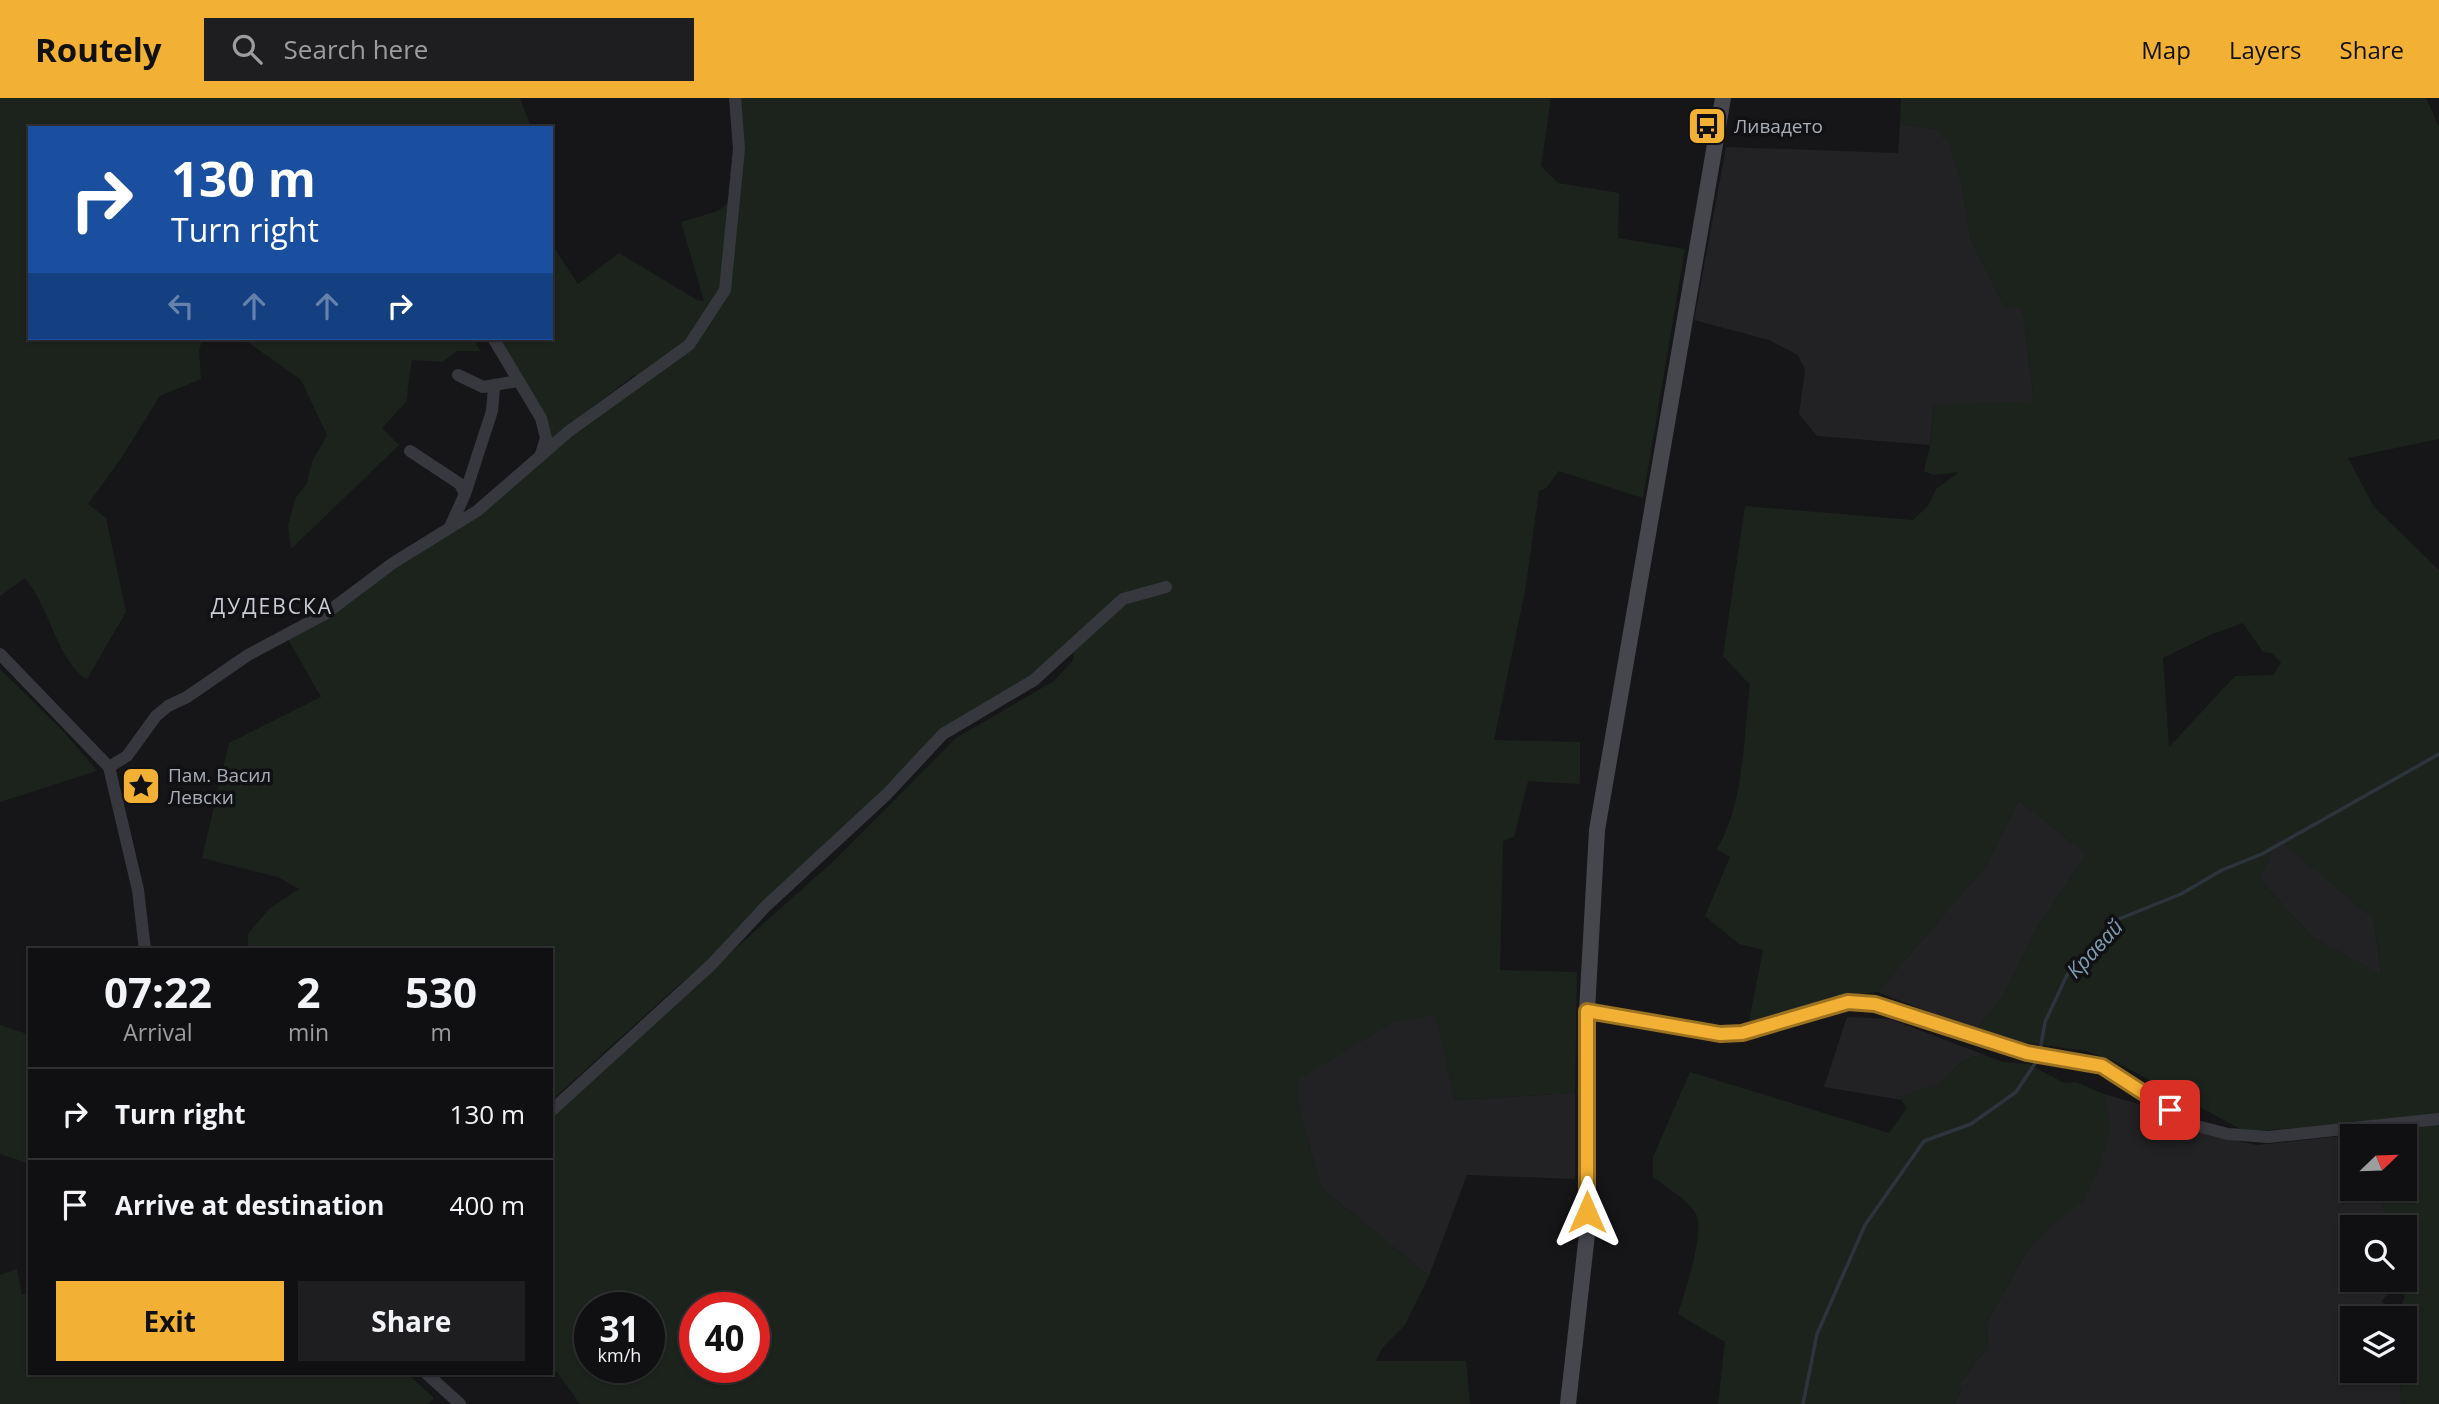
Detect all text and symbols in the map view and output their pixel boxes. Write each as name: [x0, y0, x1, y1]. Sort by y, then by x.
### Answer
search box: [204, 18, 694, 81]
text: Routely: [35, 27, 162, 72]
icon: search: [228, 30, 266, 68]
text: Search here: [284, 31, 428, 67]
text: Map: [2141, 33, 2191, 66]
text: Layers: [2229, 33, 2302, 66]
text: Share: [2340, 33, 2404, 66]
bus stop icon: Ливадето: [1686, 105, 1728, 147]
place label: Ливадето: [1734, 113, 1823, 139]
text: 130 m: [171, 145, 316, 211]
icon: right: [56, 154, 147, 245]
text: Turn right: [171, 208, 319, 251]
icon: left: [162, 287, 200, 325]
icon: ahead: [235, 287, 273, 325]
icon: ahead: [308, 287, 346, 325]
icon: right: [381, 287, 419, 325]
district label: ДУДЕВСКА: [211, 592, 333, 620]
place label: Пам. Васил Левски: [168, 762, 271, 810]
place icon: Пам. Васил Левски: [120, 765, 162, 807]
water label: Кравай: [2060, 913, 2129, 984]
text: 07:22: [104, 963, 212, 1020]
text: 2: [296, 963, 321, 1020]
text: 530: [405, 963, 477, 1020]
text: Arrival: [123, 1016, 193, 1048]
text: min: [288, 1016, 329, 1048]
text: m: [430, 1016, 452, 1048]
pin: [2140, 1080, 2200, 1140]
icon: arrive: [2151, 1091, 2189, 1129]
icon: right: [56, 1095, 94, 1133]
text: Turn right: [115, 1096, 246, 1132]
text: 130 m: [450, 1096, 525, 1132]
north arrow: [2340, 1124, 2417, 1200]
map controls: [2340, 1124, 2417, 1383]
position arrow: [1550, 1175, 1624, 1249]
icon: arrive: [56, 1186, 94, 1224]
text: Arrive at destination: [115, 1187, 384, 1223]
text: 400 m: [450, 1187, 525, 1223]
button: search: [2340, 1215, 2417, 1292]
button: Exit: [56, 1281, 284, 1361]
button: Share: [298, 1281, 525, 1361]
speed limit sign: 40: [679, 1292, 770, 1383]
text: 31: [599, 1305, 640, 1352]
button: layers: [2340, 1306, 2417, 1383]
text: km/h: [598, 1343, 641, 1367]

